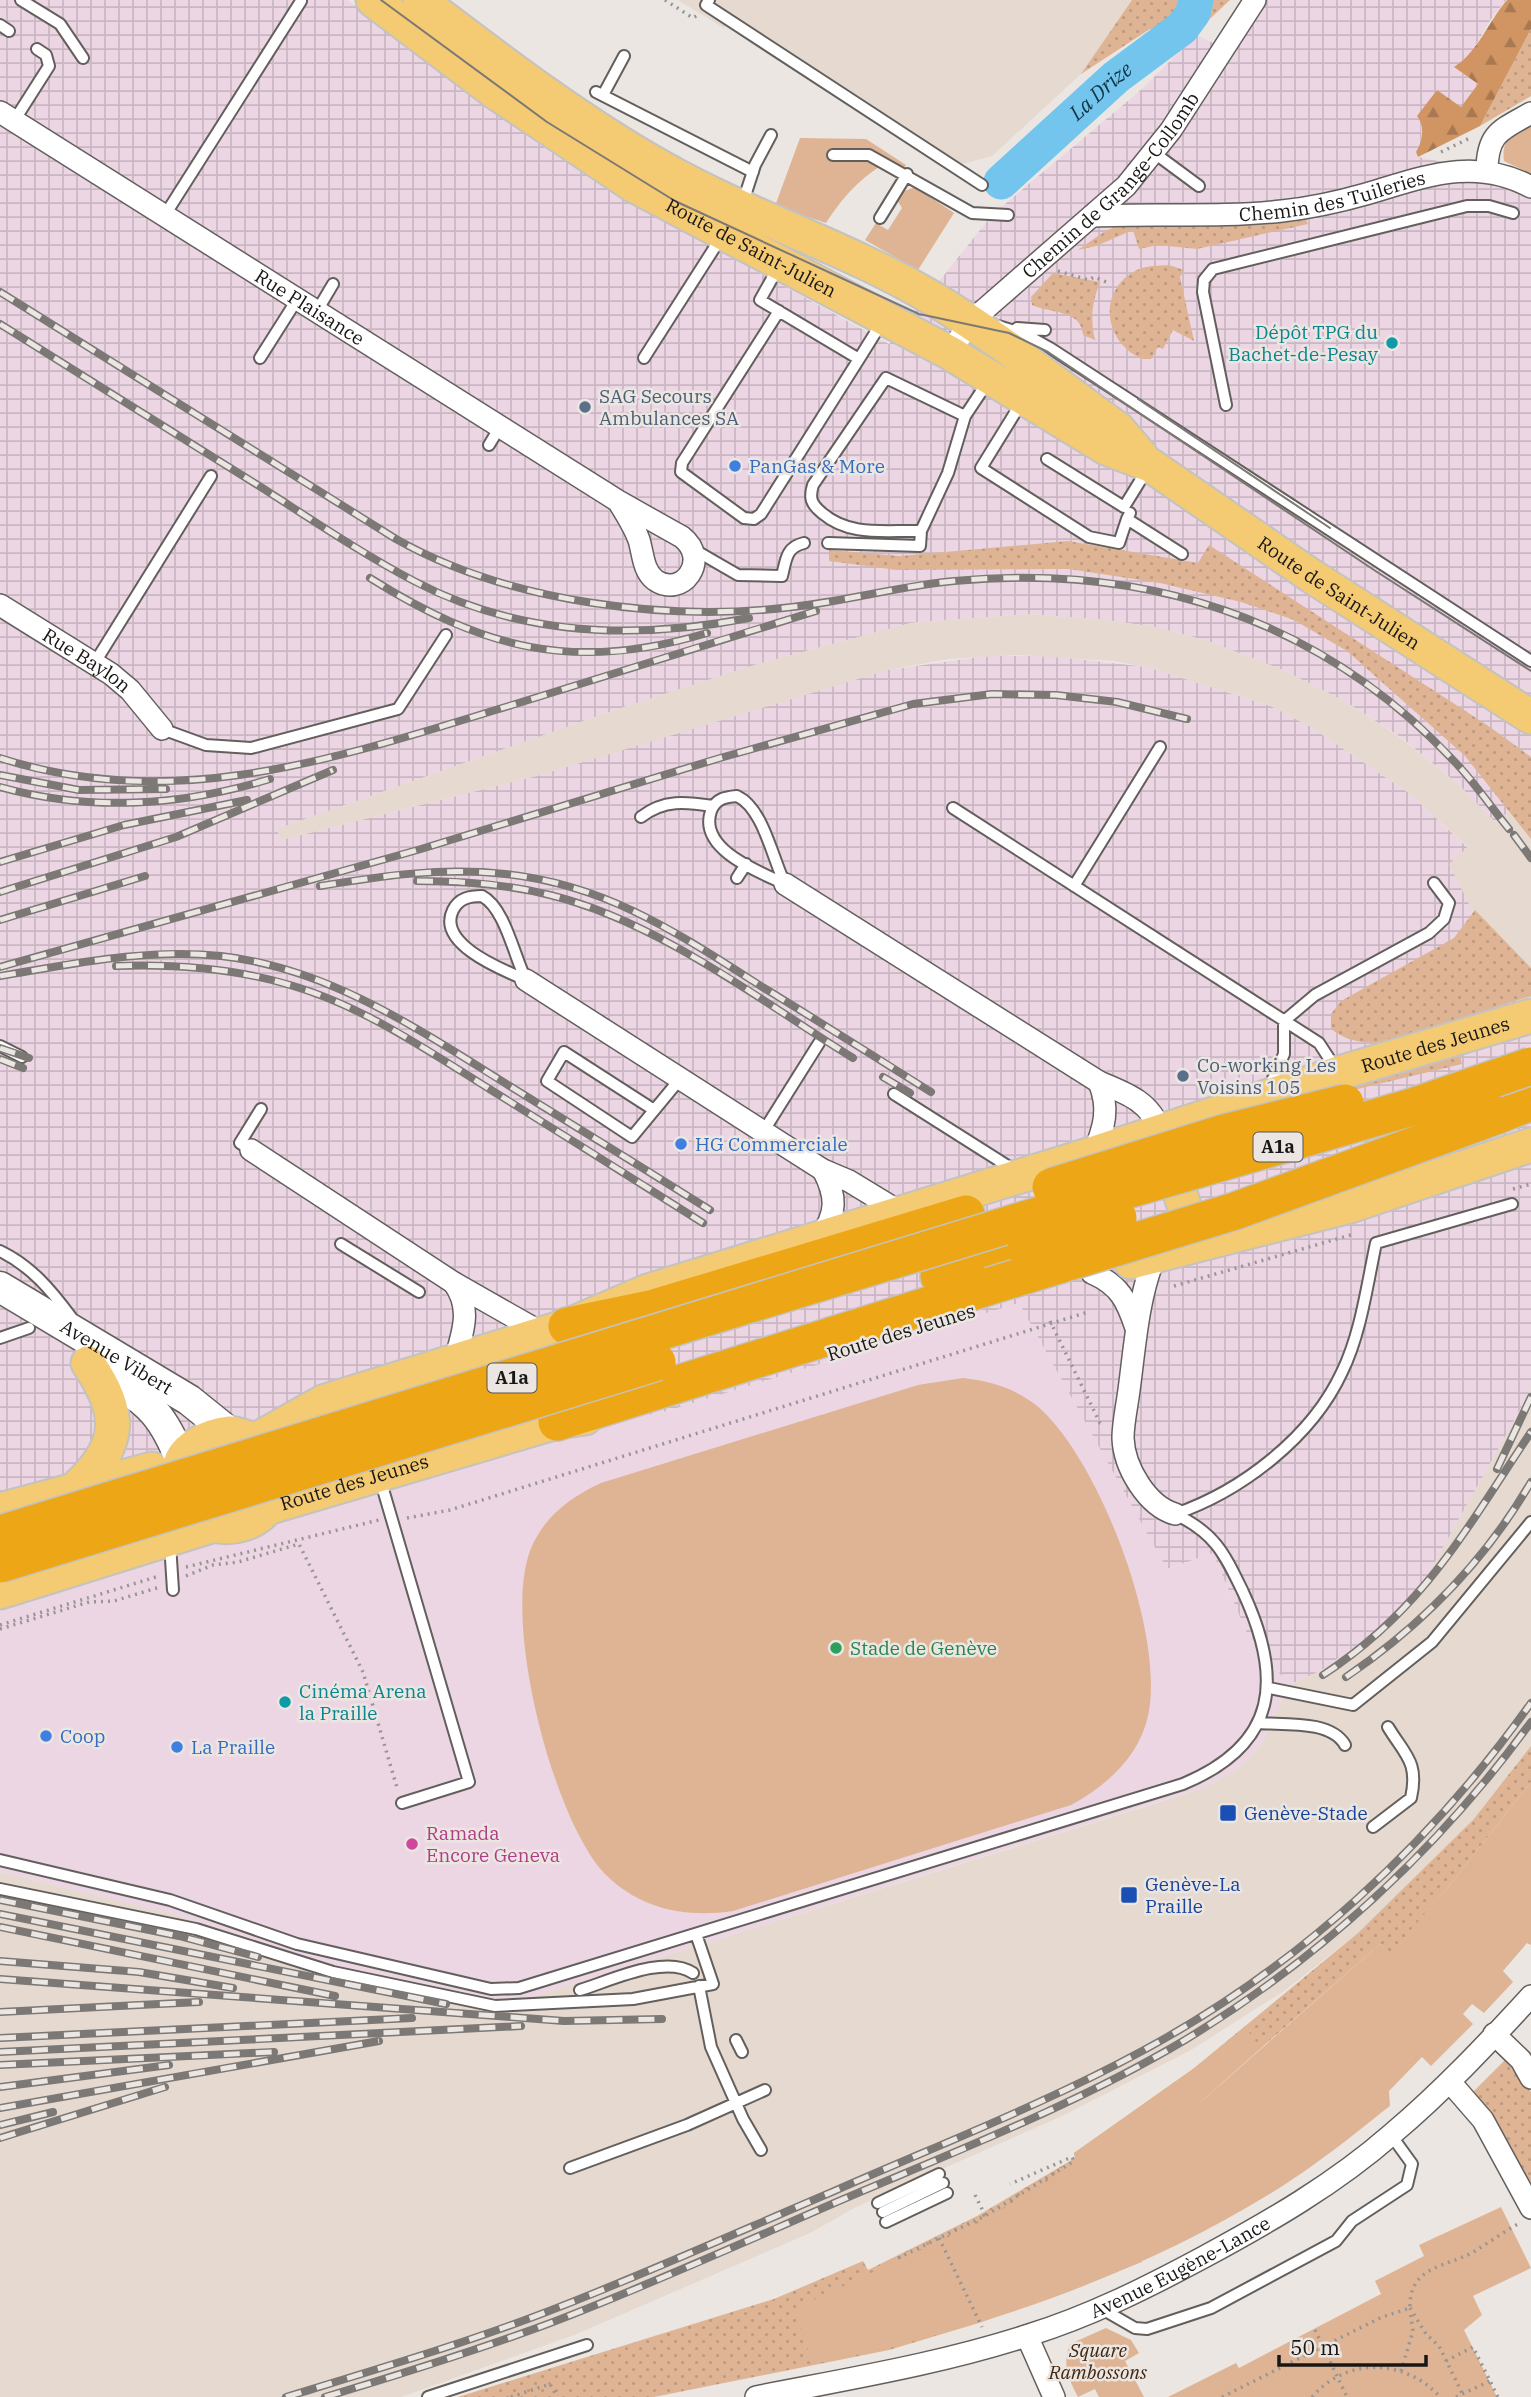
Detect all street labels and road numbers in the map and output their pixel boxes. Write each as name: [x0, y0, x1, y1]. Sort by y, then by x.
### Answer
street label: Chemin de Grange-Collomb: [1017, 88, 1204, 283]
street label: Chemin des Tuileries: [1238, 165, 1428, 226]
street label: Route de Saint-Julien: [662, 193, 841, 303]
street label: Rue Plaisance: [251, 264, 369, 350]
street label: Route de Saint-Julien: [1253, 531, 1425, 655]
street label: Rue Baylon: [38, 623, 136, 698]
street label: Route des Jeunes: [1358, 1011, 1512, 1078]
road number: A1a: [1254, 1132, 1302, 1162]
street label: Route des Jeunes: [824, 1298, 978, 1366]
street label: Avenue Vibert: [56, 1314, 177, 1400]
road number: A1a: [488, 1364, 536, 1392]
street label: Route des Jeunes: [277, 1449, 431, 1516]
street label: Avenue Eugène-Lance: [1086, 2211, 1274, 2323]

